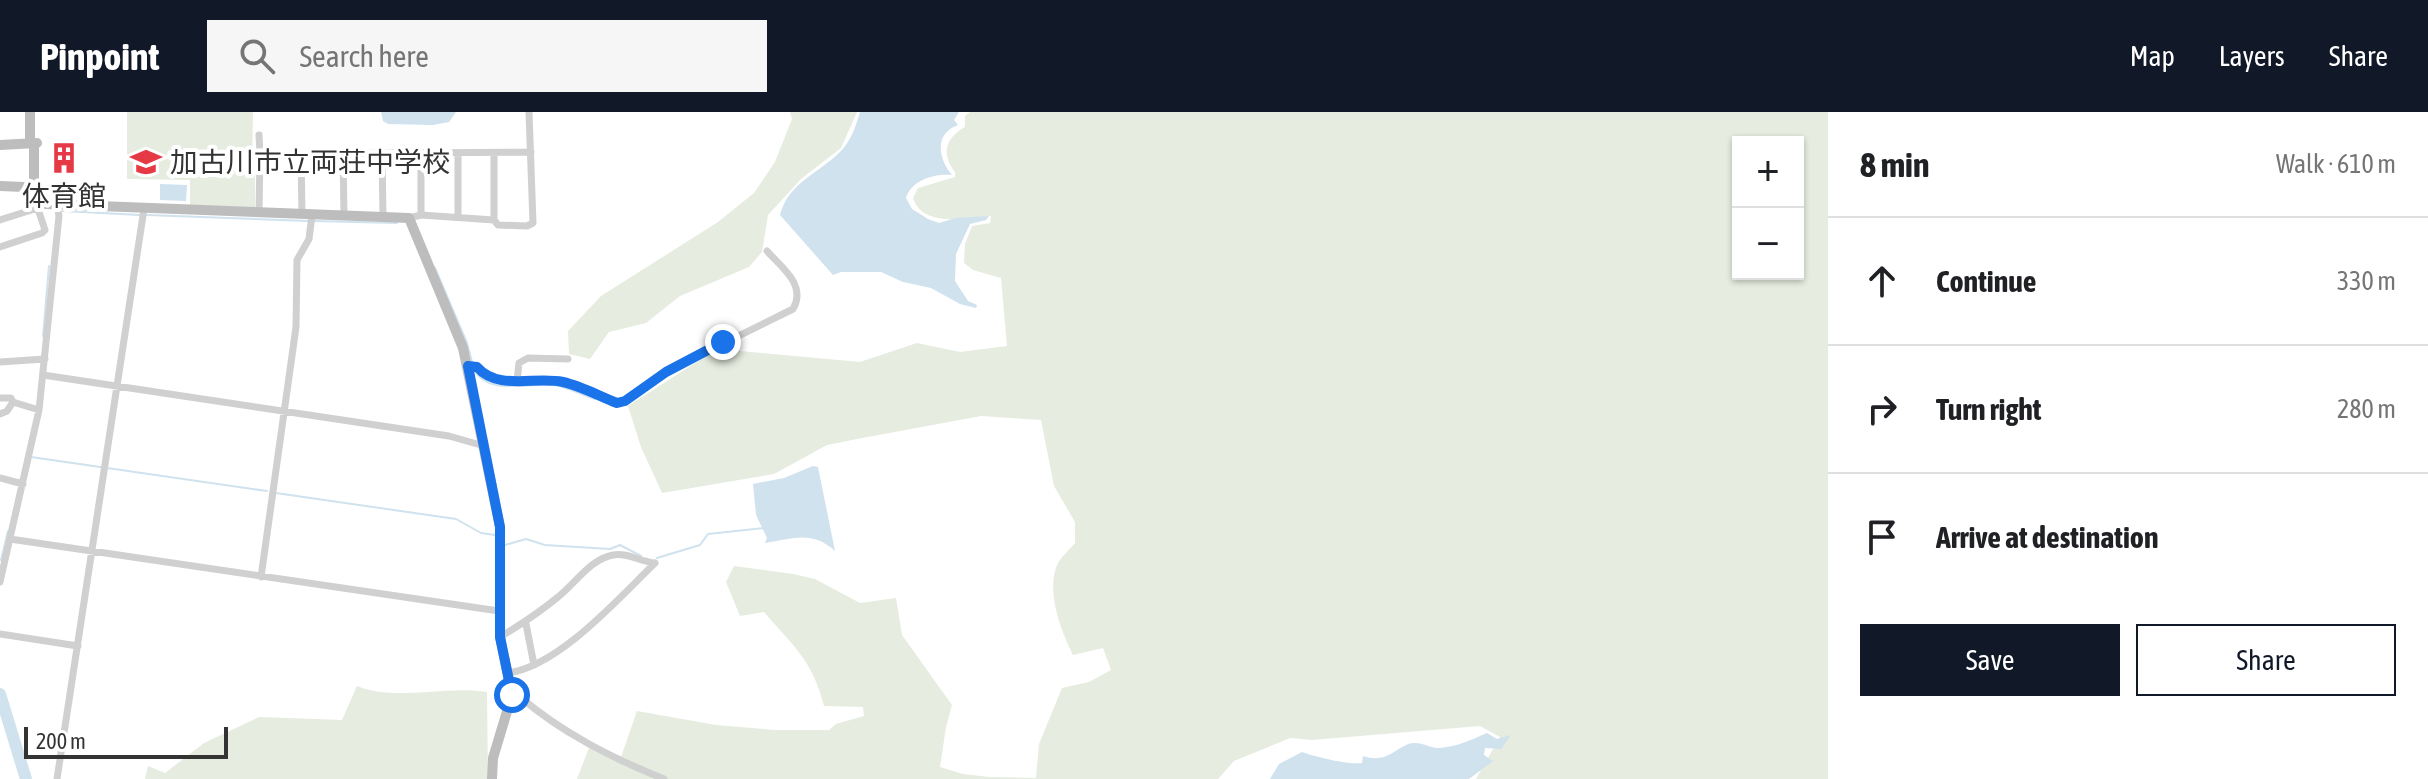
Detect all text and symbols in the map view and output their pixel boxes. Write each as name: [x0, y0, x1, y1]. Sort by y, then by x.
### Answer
search box: [207, 20, 767, 92]
icon: search: [235, 34, 279, 78]
text: Pinpoint: [40, 35, 159, 78]
text: Search here: [299, 39, 429, 73]
text: Map: [2130, 40, 2175, 72]
text: Layers: [2219, 40, 2285, 72]
text: Share: [2329, 40, 2388, 72]
map controls: [1732, 136, 1804, 280]
button: +: [1732, 136, 1804, 208]
building icon: 体育館: [47, 141, 81, 175]
school or university icon: 加古川市立両荘中学校: [129, 145, 163, 179]
text: 8 min: [1860, 145, 1929, 184]
place label: 加古川市立両荘中学校: [170, 146, 450, 178]
text: Walk · 610 m: [2276, 149, 2396, 179]
place label: 体育館: [22, 180, 106, 212]
button: −: [1732, 208, 1804, 280]
icon: ahead: [1860, 259, 1904, 303]
text: Continue: [1936, 264, 2036, 298]
text: 330 m: [2337, 266, 2396, 296]
route end: [705, 324, 741, 360]
icon: right: [1860, 387, 1904, 431]
text: Turn right: [1936, 392, 2042, 426]
text: 280 m: [2337, 394, 2396, 424]
icon: arrive: [1860, 515, 1904, 559]
text: Arrive at destination: [1936, 520, 2158, 554]
button: Save: [1860, 624, 2120, 696]
button: Share: [2136, 624, 2396, 696]
route start: [494, 677, 530, 713]
scale bar: [24, 723, 228, 759]
text: 200 m: [36, 728, 86, 754]

